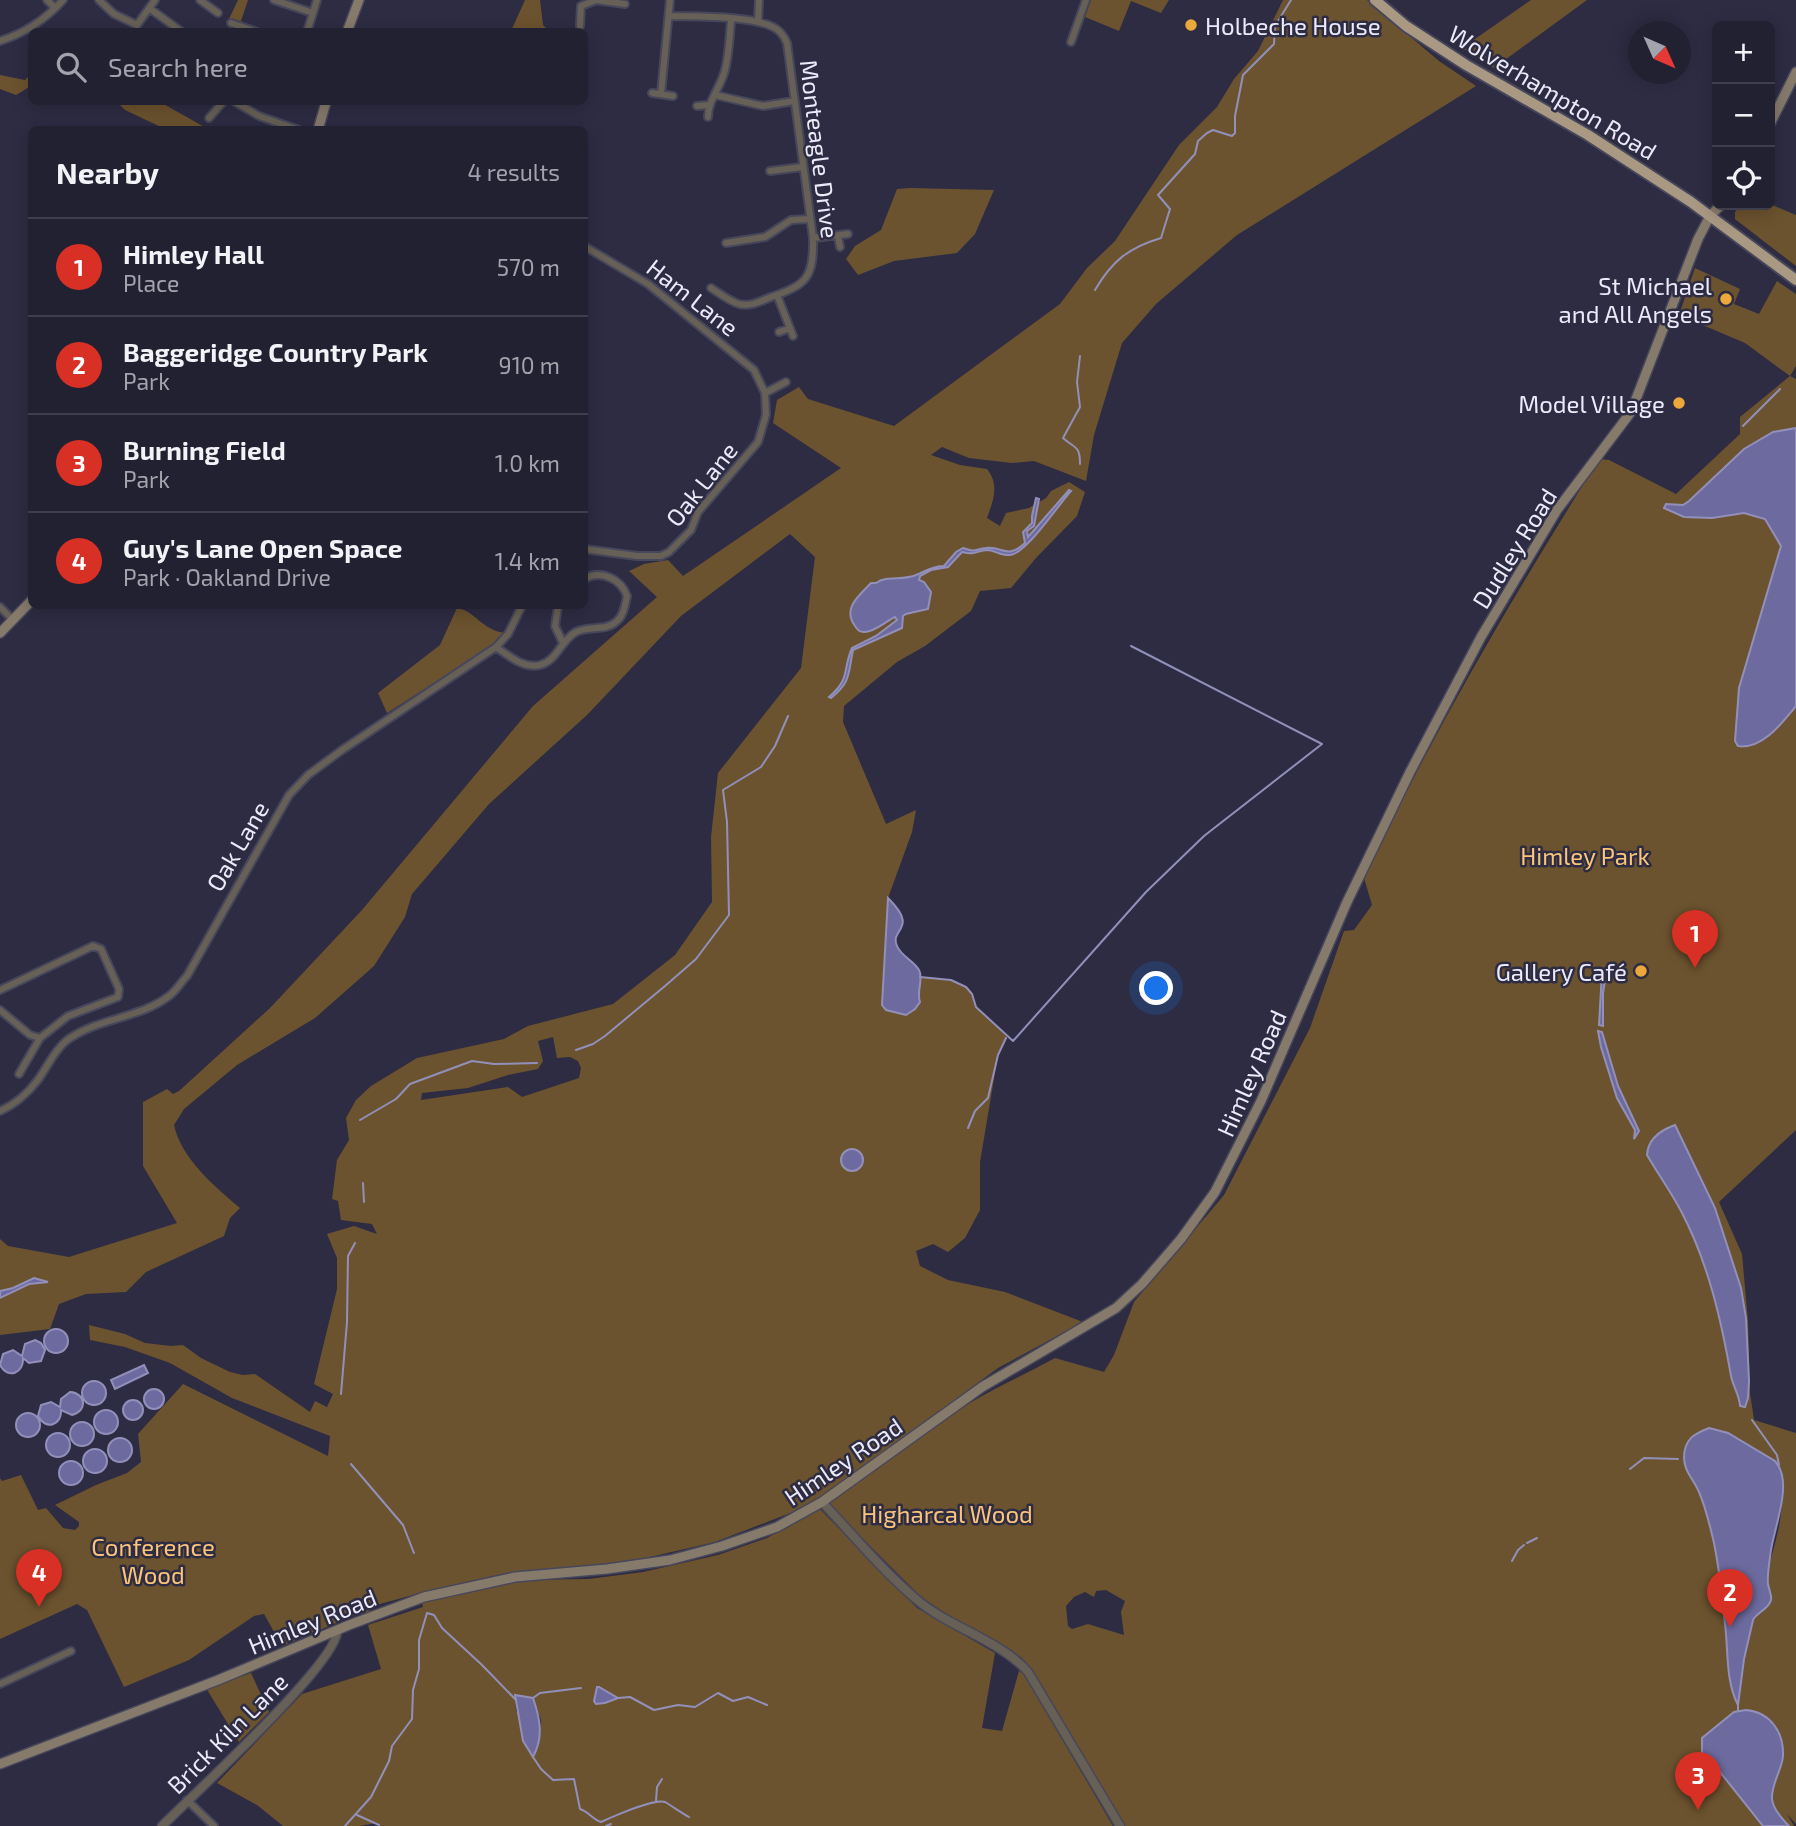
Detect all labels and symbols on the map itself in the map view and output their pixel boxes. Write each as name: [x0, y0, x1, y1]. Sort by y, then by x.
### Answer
place label: Holbeche House: [1205, 11, 1381, 40]
marker: Holbeche House: [1183, 17, 1199, 33]
street label: Wolverhampton Road: [1444, 19, 1662, 165]
north arrow: [1628, 21, 1691, 84]
street label: Monteagle Drive: [795, 58, 845, 240]
street label: Ham Lane: [642, 252, 744, 342]
place label: St Michael and All Angels: [1559, 271, 1712, 328]
marker: St Michael and All Angels: [1718, 291, 1734, 307]
place label: Model Village: [1518, 389, 1665, 418]
marker: Model Village: [1671, 395, 1687, 411]
street label: Oak Lane: [659, 436, 743, 532]
street label: Dudley Road: [1466, 483, 1562, 613]
street label: Oak Lane: [200, 796, 274, 896]
park label: Himley Park: [1520, 841, 1650, 870]
pin: 1: [1672, 910, 1718, 968]
place label: Gallery Café: [1496, 957, 1627, 986]
marker: Gallery Café: [1633, 963, 1649, 979]
your location: [1139, 971, 1173, 1005]
street label: Himley Road: [1210, 1005, 1292, 1141]
street label: Himley Road: [779, 1411, 907, 1511]
park label: Higharcal Wood: [861, 1499, 1033, 1528]
park label: Conference Wood: [91, 1532, 215, 1589]
pin: 4: [16, 1549, 62, 1607]
pin: 2: [1707, 1569, 1753, 1627]
street label: Himley Road: [244, 1582, 380, 1660]
street label: Brick Kiln Lane: [161, 1667, 293, 1799]
pin: 3: [1675, 1752, 1721, 1810]

